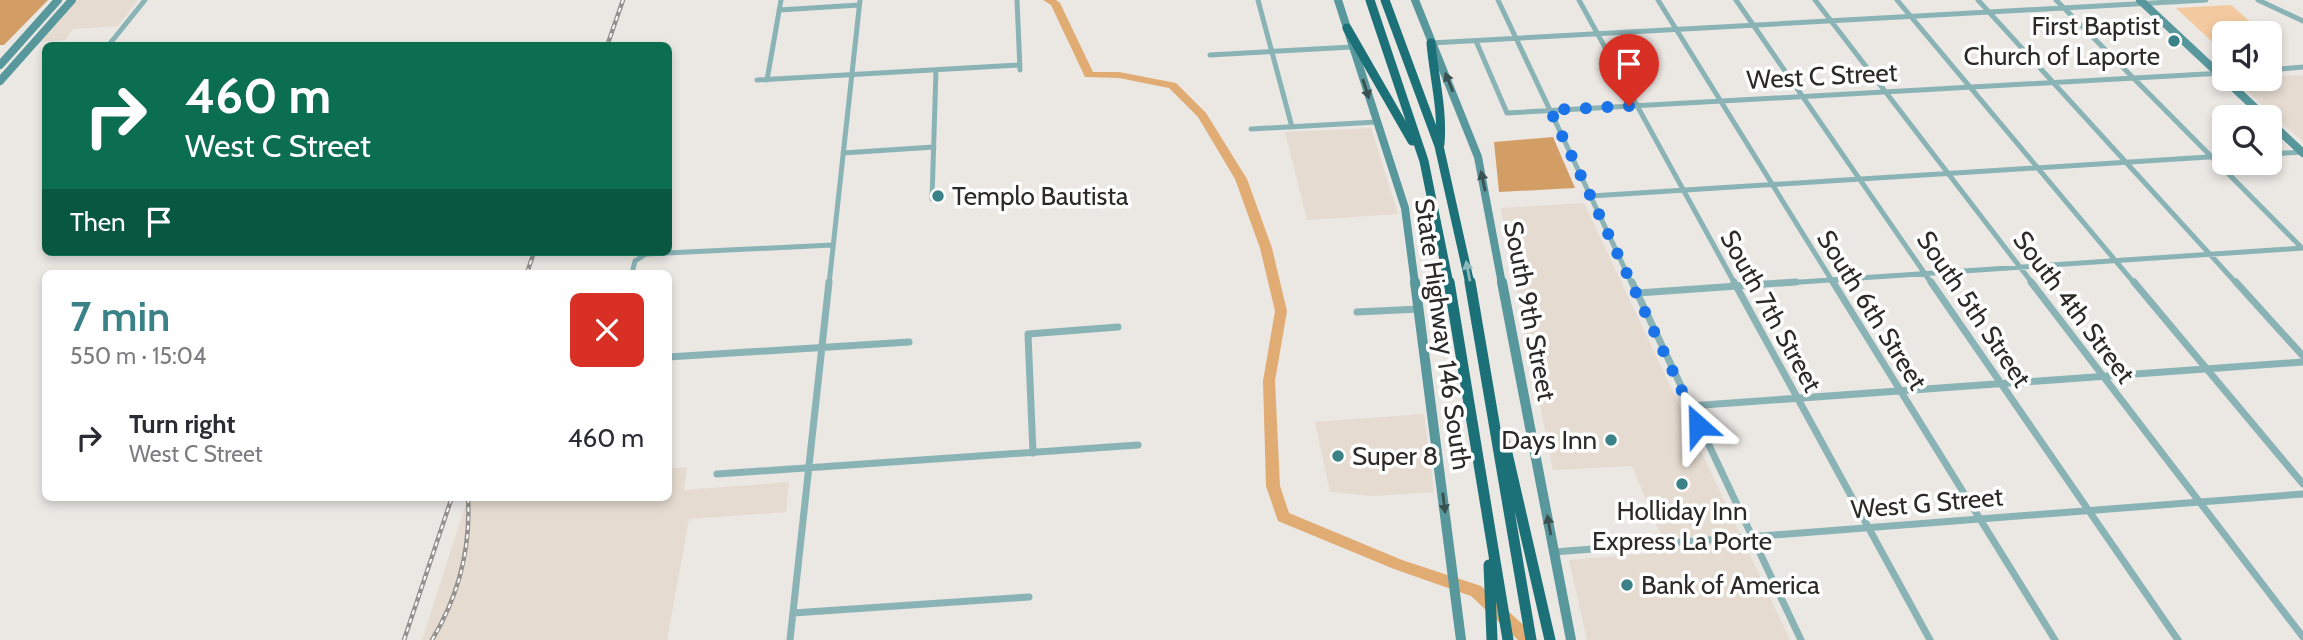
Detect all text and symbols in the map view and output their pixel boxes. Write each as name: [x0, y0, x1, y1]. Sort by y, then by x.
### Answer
place label: First Baptist Church of Laporte: [1964, 10, 2160, 72]
map controls: [2212, 21, 2282, 175]
button: sound: [2212, 21, 2282, 91]
marker: First Baptist Church of Laporte: [2166, 33, 2182, 49]
pin: [1599, 34, 1659, 106]
icon: arrive: [1610, 45, 1648, 83]
street label: West C Street: [1746, 56, 1898, 96]
text: 460 m: [185, 66, 331, 125]
icon: right: [70, 70, 161, 161]
one-way arrow: [1443, 72, 1455, 92]
one-way arrow: [1361, 78, 1372, 99]
button: search: [2212, 105, 2282, 175]
text: West C Street: [185, 126, 371, 165]
one-way arrow: [1477, 170, 1488, 192]
place label: Templo Bautista: [952, 180, 1129, 212]
marker: Templo Bautista: [930, 188, 946, 204]
street label: State Highway 146 South: [1408, 196, 1478, 472]
icon: arrive: [140, 203, 178, 241]
text: Then: [70, 206, 126, 238]
street label: South 9th Street: [1497, 219, 1563, 404]
street label: South 7th Street: [1713, 224, 1829, 398]
street label: South 6th Street: [1810, 224, 1934, 396]
street label: South 5th Street: [1910, 225, 2038, 393]
street label: South 4th Street: [2006, 225, 2142, 390]
one-way arrow: [1462, 260, 1473, 282]
text: 7 min: [70, 290, 170, 342]
button: close: [570, 293, 644, 367]
text: 550 m · 15:04: [70, 342, 206, 370]
position arrow: [1661, 388, 1735, 462]
text: Turn right: [129, 408, 235, 440]
icon: right: [70, 419, 108, 457]
text: 460 m: [567, 422, 644, 454]
place label: Days Inn: [1501, 424, 1597, 456]
marker: Days Inn: [1603, 432, 1619, 448]
text: West C Street: [129, 440, 263, 468]
place label: Super 8: [1352, 440, 1438, 472]
marker: Super 8: [1330, 448, 1346, 464]
marker: Holliday Inn Express La Porte: [1674, 476, 1690, 492]
street label: West G Street: [1850, 480, 2005, 526]
one-way arrow: [1439, 492, 1450, 514]
place label: Holliday Inn Express La Porte: [1592, 495, 1772, 557]
one-way arrow: [1544, 514, 1555, 536]
place label: Bank of America: [1641, 569, 1820, 601]
marker: Bank of America: [1619, 577, 1635, 593]

